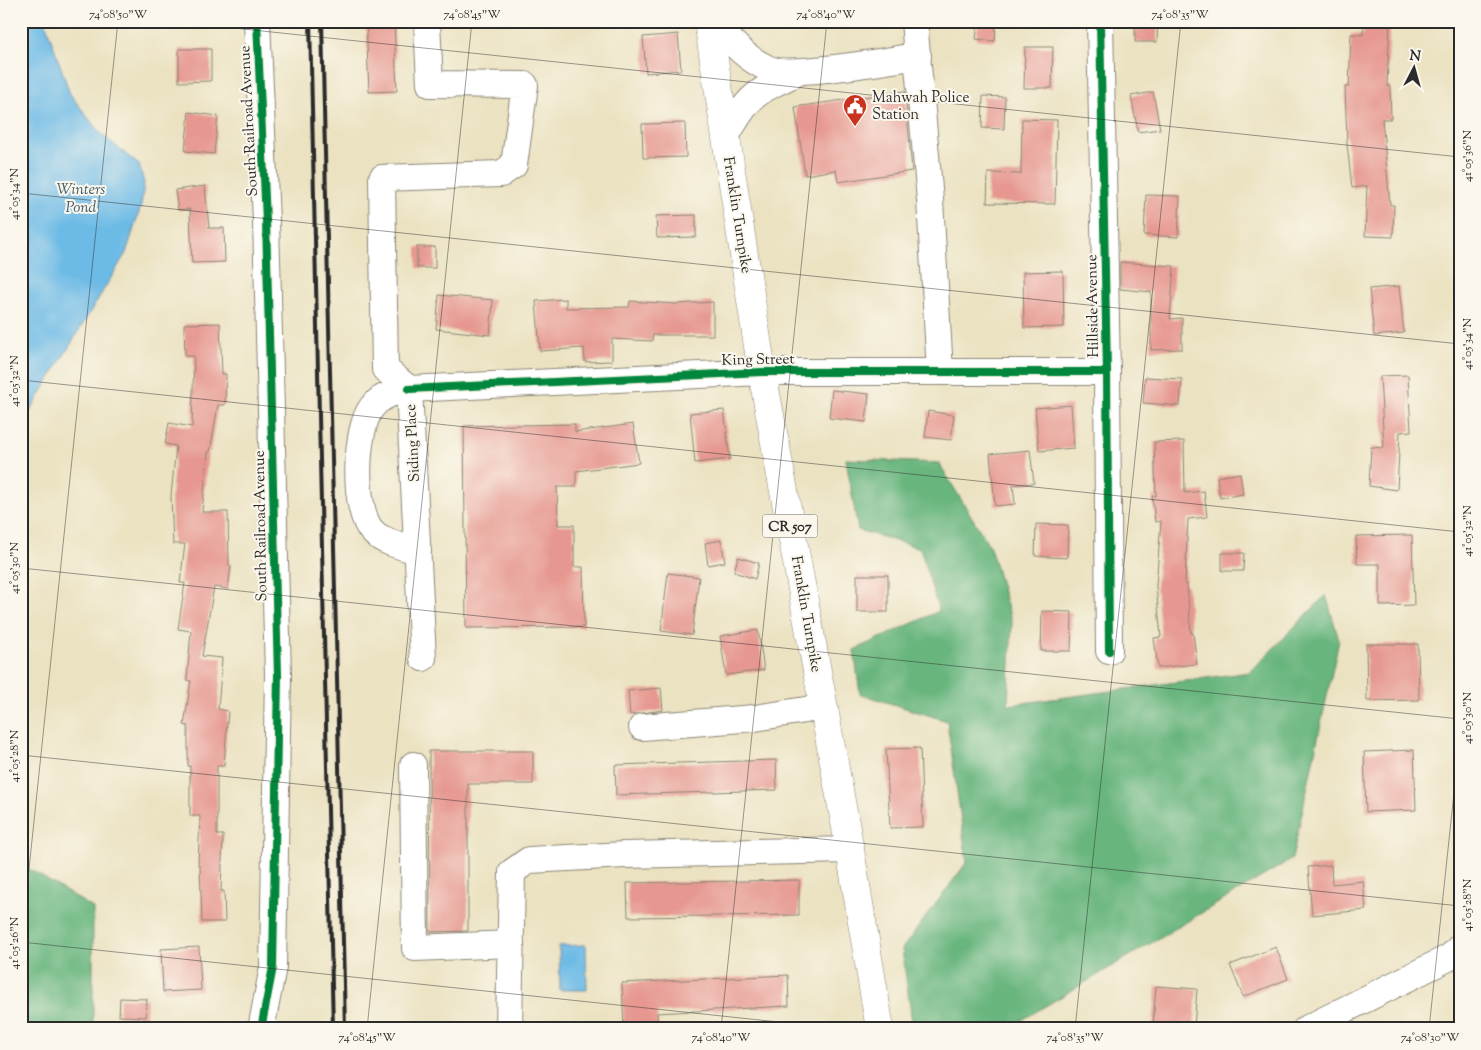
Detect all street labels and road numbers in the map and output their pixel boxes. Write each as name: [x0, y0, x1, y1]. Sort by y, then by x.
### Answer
street label: South Railroad Avenue: [235, 45, 264, 197]
street label: Franklin Turnpike: [717, 155, 756, 275]
street label: Hillside Avenue: [1082, 254, 1105, 358]
street label: King Street: [721, 349, 795, 372]
street label: Siding Place: [401, 403, 426, 483]
street label: South Railroad Avenue: [250, 450, 273, 602]
road number: CR 507: [762, 514, 818, 538]
street label: Franklin Turnpike: [785, 554, 826, 674]

